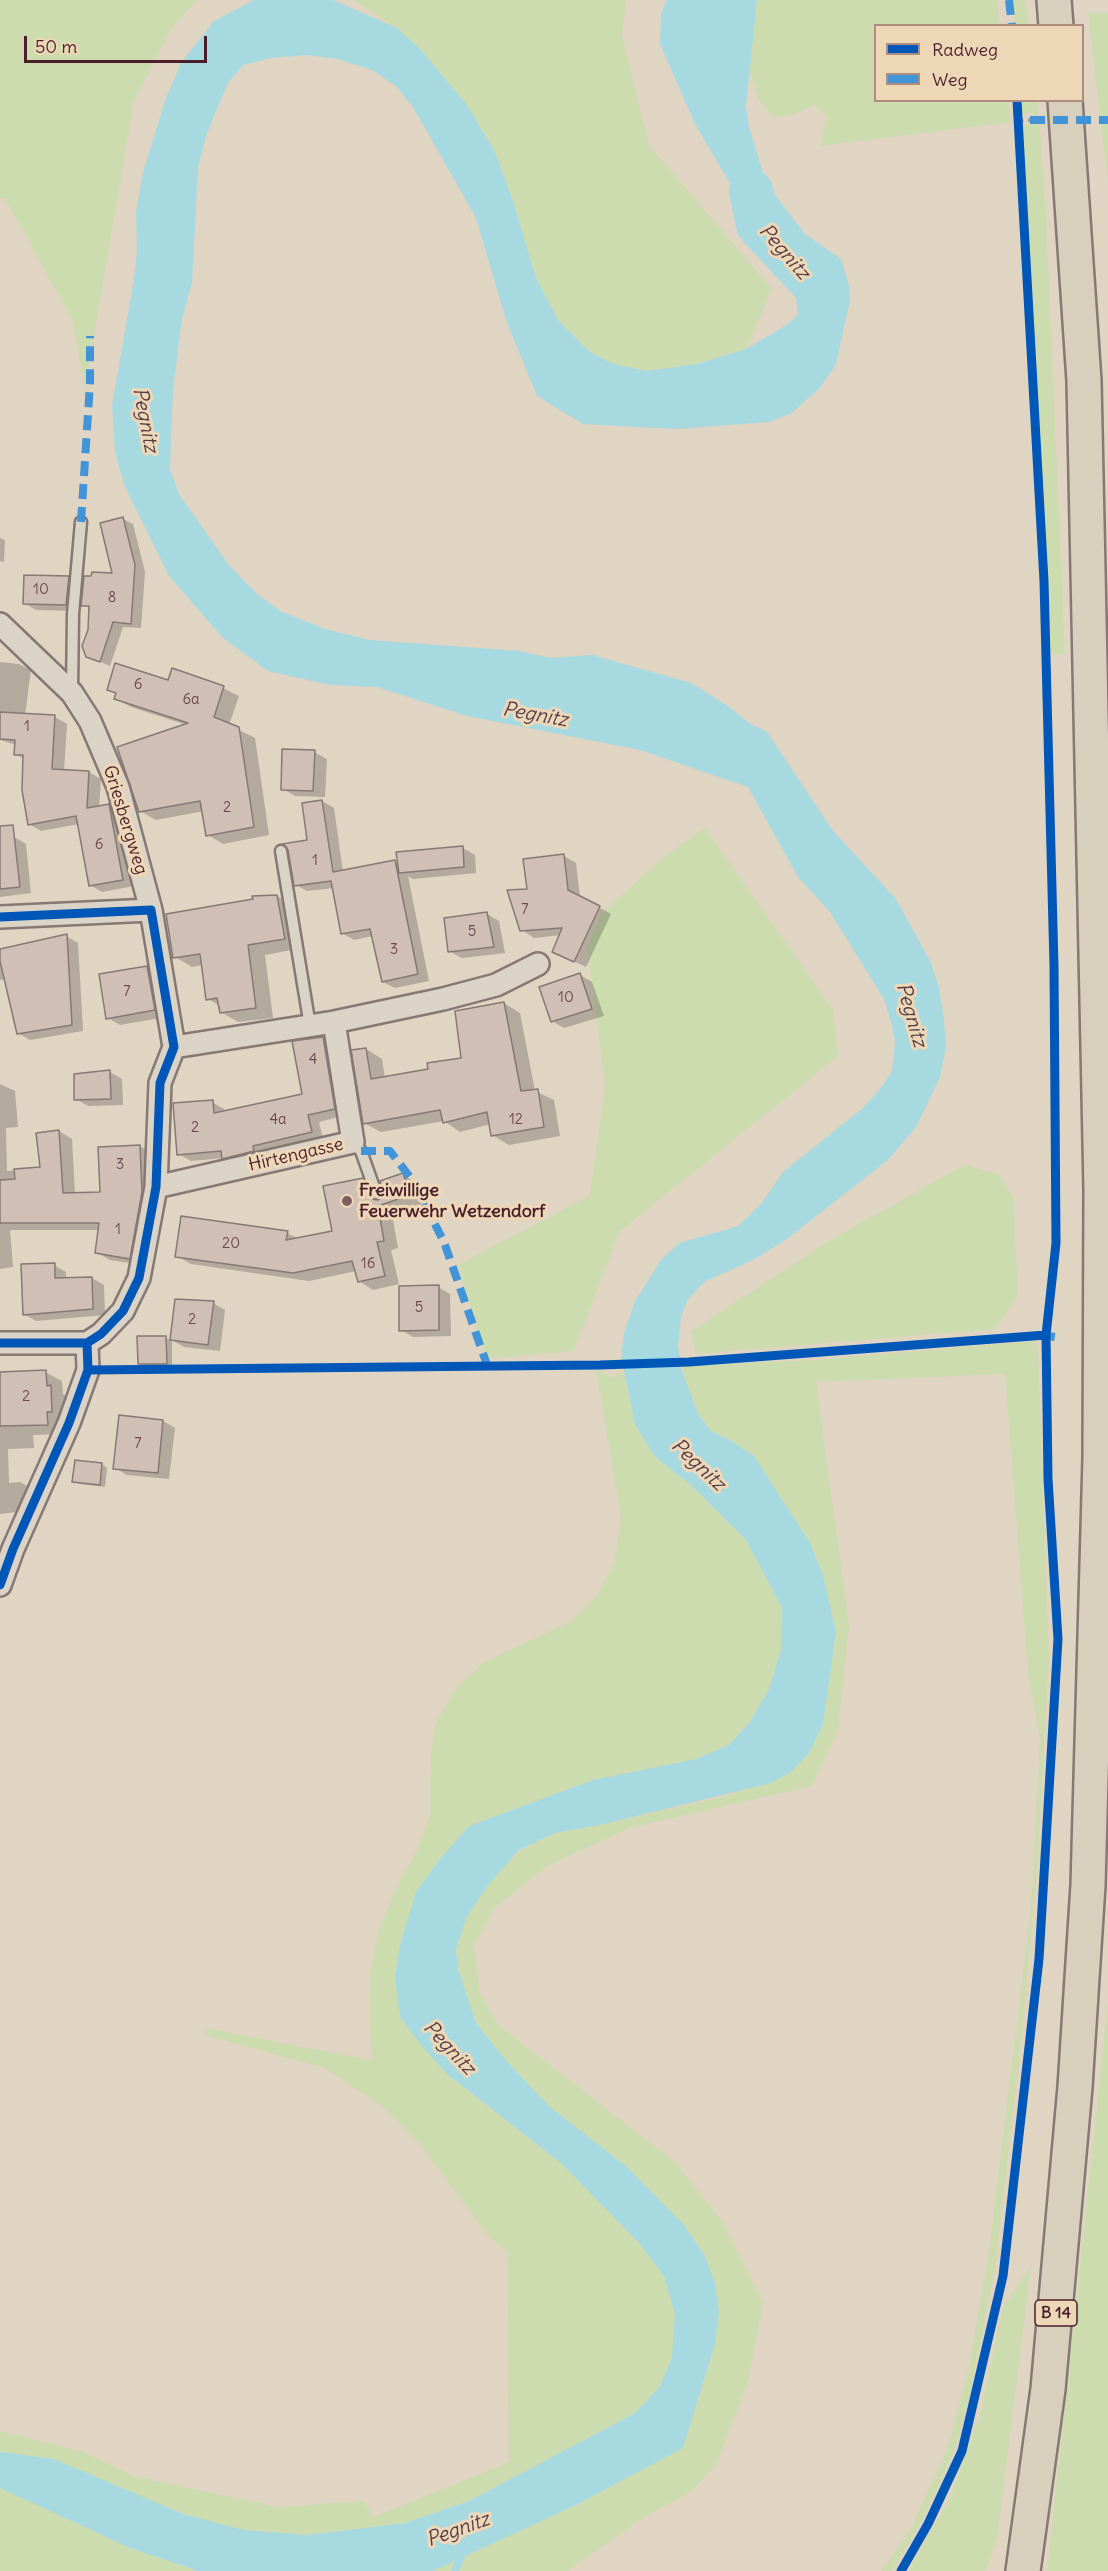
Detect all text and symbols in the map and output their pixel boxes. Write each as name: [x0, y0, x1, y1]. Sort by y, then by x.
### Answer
scale bar: [27, 24, 210, 62]
legend: [874, 24, 1084, 102]
text: 50 m: [35, 35, 77, 58]
text: Radweg: [932, 38, 998, 61]
text: Weg: [932, 68, 967, 91]
water label: Pegnitz: [753, 219, 815, 285]
water label: Pegnitz: [127, 386, 163, 454]
house number: 10: [33, 581, 49, 599]
house number: 8: [108, 589, 116, 607]
house number: 6: [134, 676, 142, 694]
house number: 6a: [182, 691, 200, 709]
water label: Pegnitz: [501, 697, 569, 733]
house number: 1: [24, 718, 30, 736]
street label: Griesbergweg: [98, 763, 152, 877]
house number: 2: [223, 799, 231, 817]
house number: 6: [95, 836, 103, 854]
house number: 1: [312, 852, 318, 870]
house number: 7: [521, 901, 529, 919]
house number: 5: [468, 923, 476, 941]
house number: 3: [390, 941, 398, 959]
water label: Pegnitz: [890, 980, 932, 1050]
house number: 7: [123, 983, 131, 1001]
house number: 10: [558, 989, 574, 1007]
house number: 4: [309, 1051, 317, 1069]
house number: 4a: [269, 1111, 287, 1129]
house number: 12: [509, 1111, 523, 1129]
house number: 2: [191, 1119, 199, 1137]
street label: Hirtengasse: [246, 1134, 346, 1176]
house number: 3: [116, 1156, 124, 1174]
place label: Freiwillige Feuerwehr Wetzendorf: [359, 1180, 545, 1222]
marker: Freiwillige Feuerwehr Wetzendorf: [340, 1194, 354, 1208]
house number: 1: [115, 1221, 121, 1239]
house number: 20: [222, 1235, 240, 1253]
house number: 16: [361, 1255, 375, 1273]
house number: 5: [415, 1299, 423, 1317]
house number: 2: [188, 1311, 196, 1329]
house number: 2: [22, 1388, 30, 1406]
water label: Pegnitz: [666, 1434, 730, 1496]
house number: 7: [134, 1435, 142, 1453]
water label: Pegnitz: [418, 2016, 480, 2080]
road number: B 14: [1035, 2300, 1077, 2326]
water label: Pegnitz: [423, 2508, 493, 2552]

